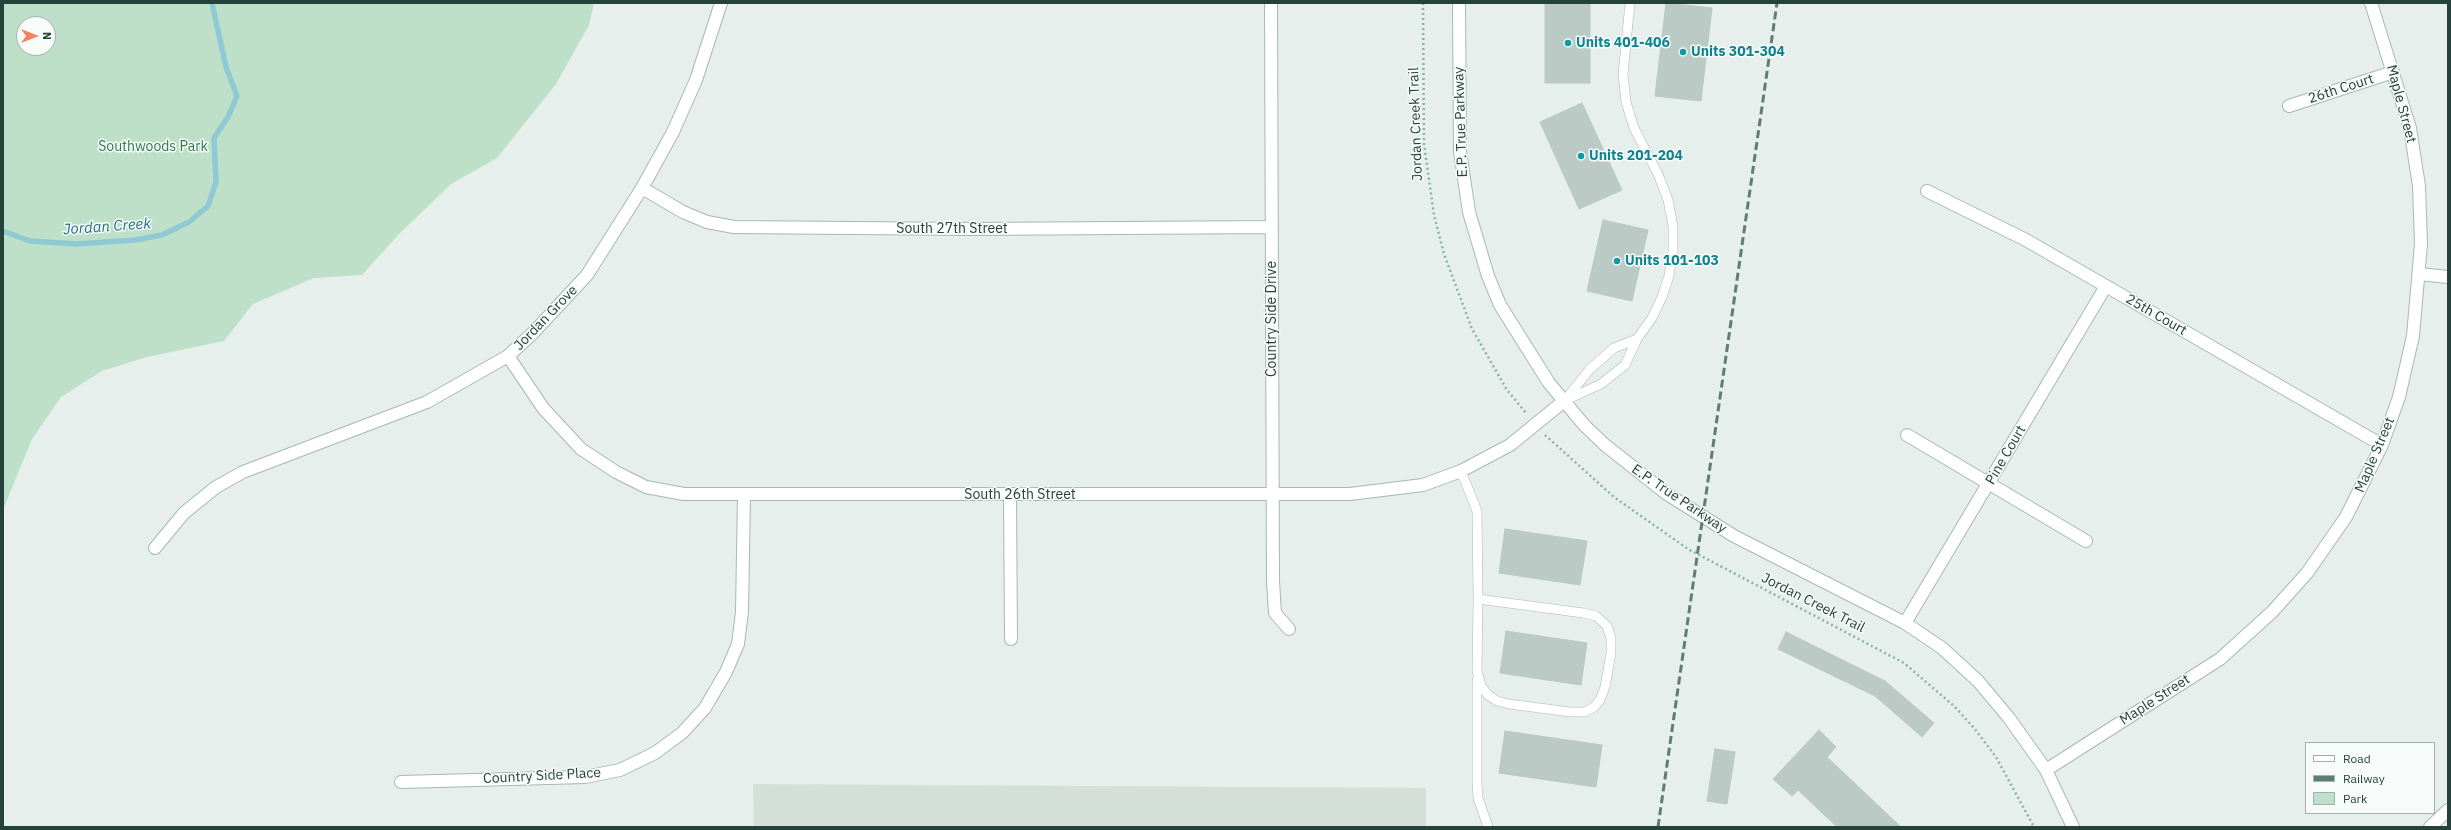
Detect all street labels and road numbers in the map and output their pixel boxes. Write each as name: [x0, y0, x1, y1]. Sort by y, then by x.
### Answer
street label: Maple Street: [2383, 63, 2419, 145]
street label: E.P. True Parkway: [1451, 66, 1471, 178]
street label: Jordan Creek Trail: [1406, 67, 1426, 181]
street label: 26th Court: [2306, 71, 2376, 107]
street label: South 27th Street: [896, 221, 1008, 237]
street label: Country Side Drive: [1264, 261, 1280, 377]
street label: Jordan Grove: [511, 282, 581, 354]
street label: 25th Court: [2123, 291, 2189, 339]
street label: Maple Street: [2352, 415, 2398, 495]
street label: Pine Court: [1982, 422, 2030, 488]
street label: E.P. True Parkway: [1628, 461, 1730, 537]
street label: South 26th Street: [964, 487, 1076, 503]
street label: Jordan Creek Trail: [1758, 570, 1868, 636]
street label: Maple Street: [2117, 671, 2193, 729]
street label: Country Side Place: [483, 765, 601, 787]

